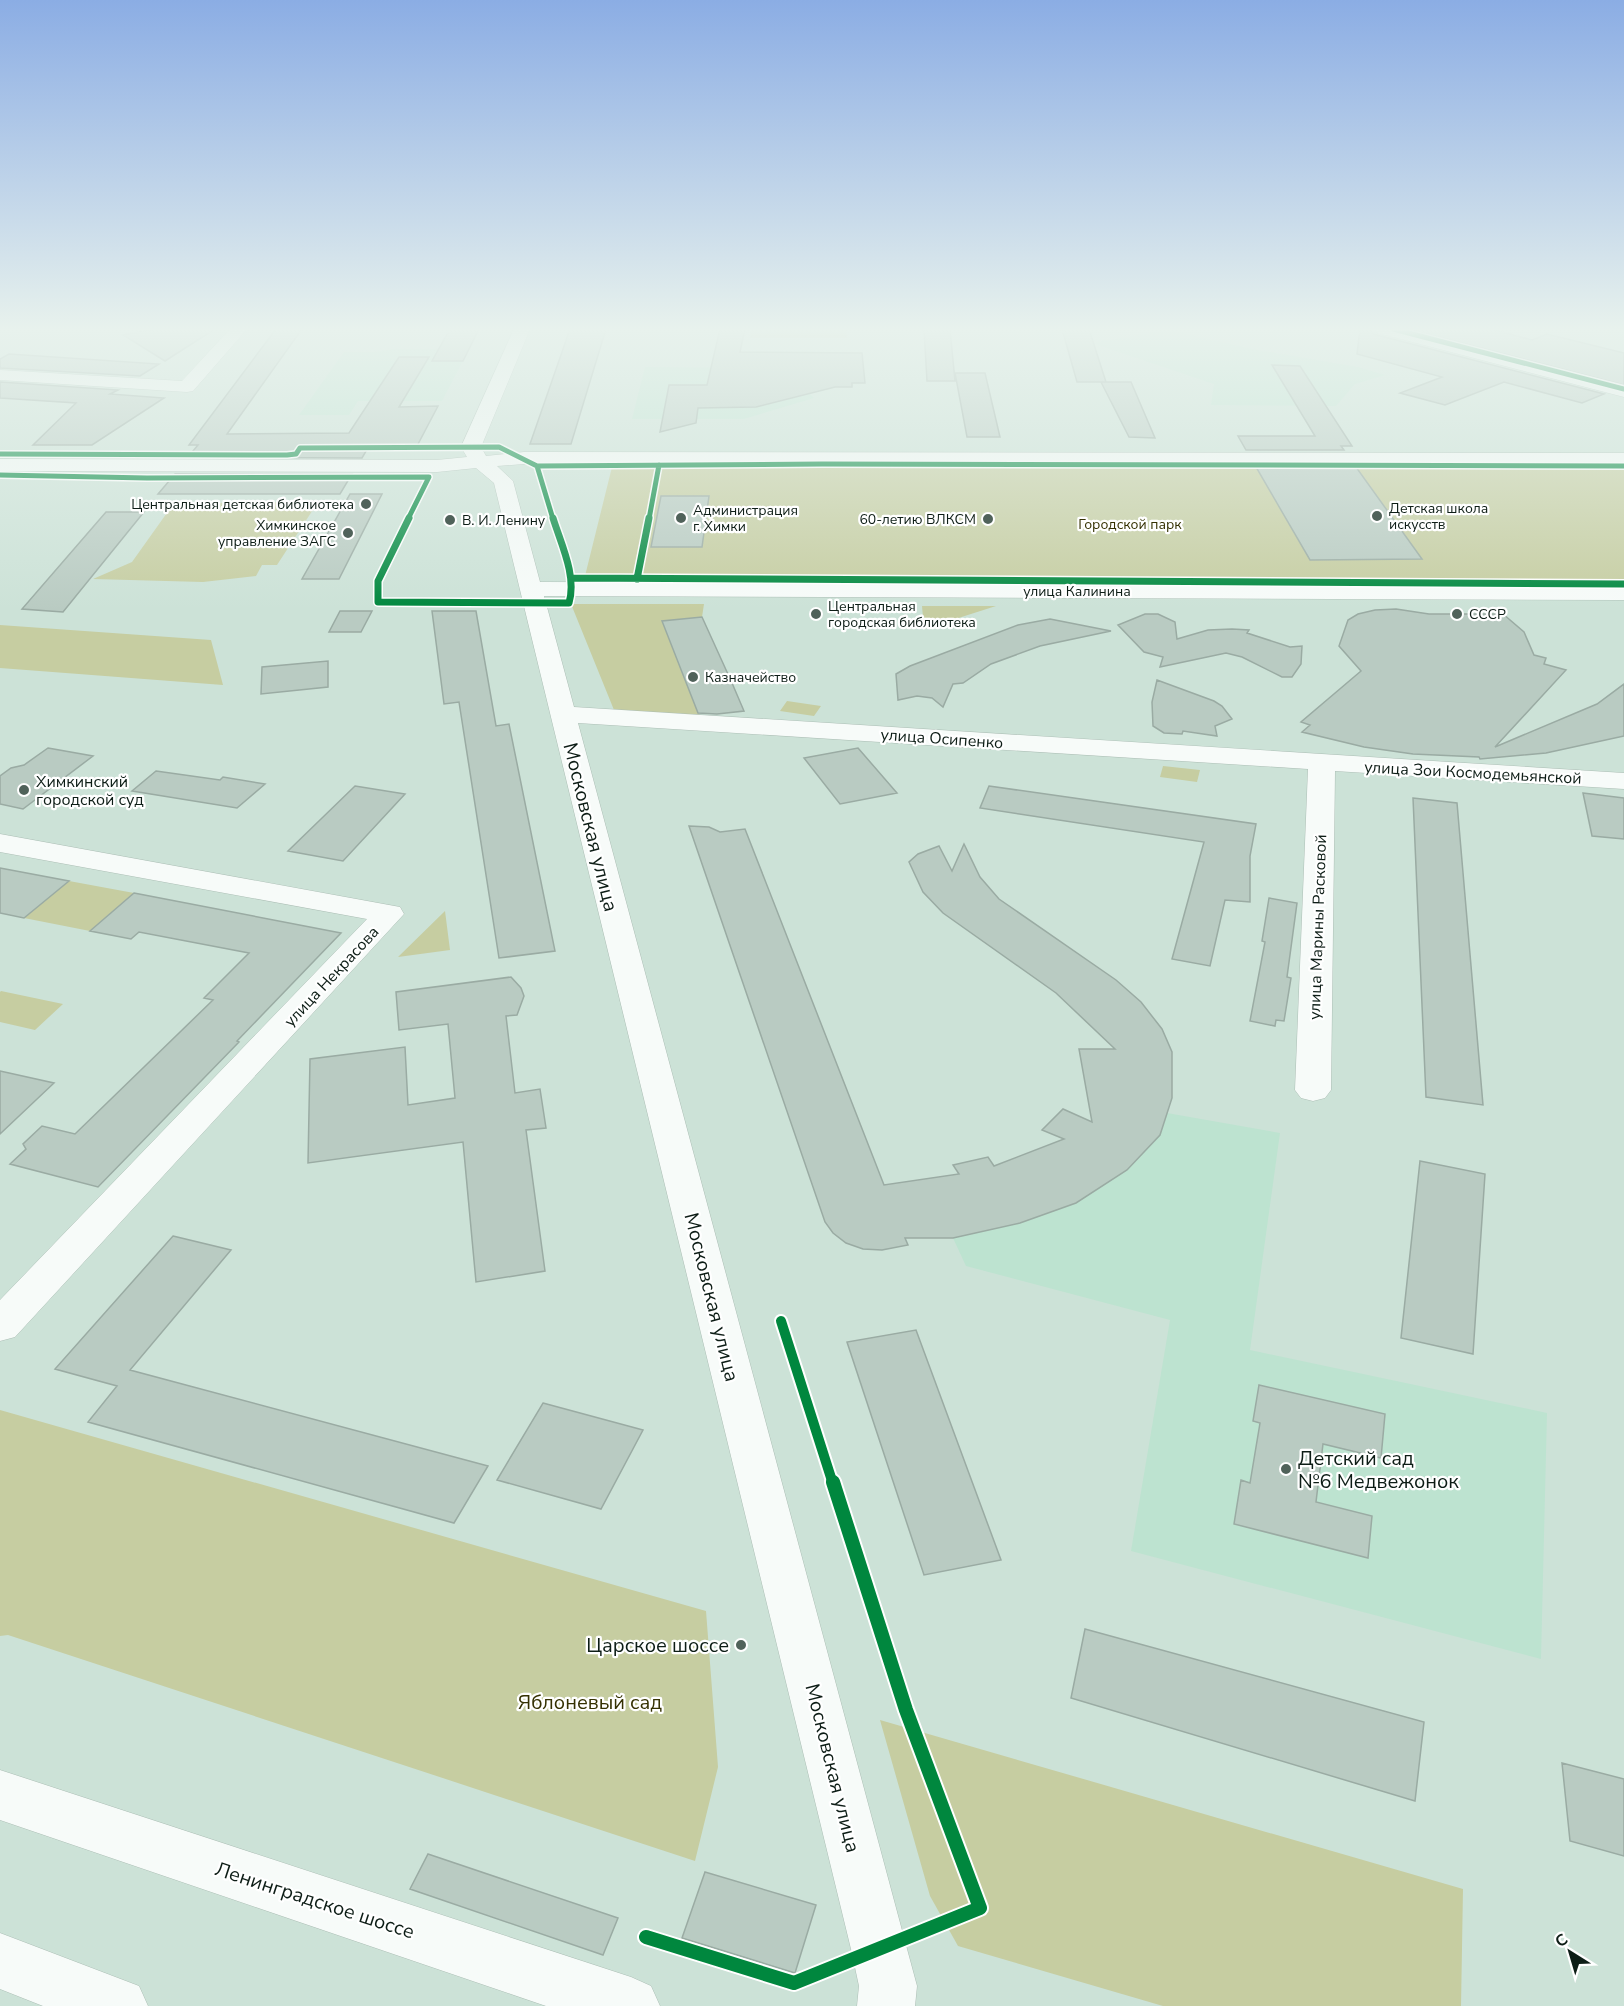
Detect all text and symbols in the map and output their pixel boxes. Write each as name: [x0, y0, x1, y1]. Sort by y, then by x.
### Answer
place label: Центральная детская библиотека: [131, 495, 354, 514]
marker: Центральная детская библиотека: [359, 497, 373, 511]
place label: Детская школа искусств: [1389, 499, 1488, 534]
place label: Администрация г. Химки: [693, 501, 798, 536]
marker: Детская школа искусств: [1370, 509, 1384, 523]
place label: 60-летию ВЛКСМ: [859, 510, 976, 529]
place label: В. И. Ленину: [462, 511, 546, 530]
marker: Администрация г. Химки: [674, 511, 688, 525]
marker: 60-летию ВЛКСМ: [981, 512, 995, 526]
marker: В. И. Ленину: [443, 513, 457, 527]
park label: Городской парк: [1078, 515, 1182, 534]
place label: Химкинское управление ЗАГС: [218, 516, 336, 551]
marker: Химкинское управление ЗАГС: [341, 526, 355, 540]
street label: улица Калинина: [1023, 582, 1131, 601]
place label: Центральная городская библиотека: [828, 597, 976, 632]
place label: СССР: [1469, 605, 1506, 624]
marker: Центральная городская библиотека: [809, 607, 823, 621]
marker: СССР: [1450, 607, 1464, 621]
place label: Казначейство: [705, 668, 796, 687]
marker: Казначейство: [686, 670, 700, 684]
street label: улица Осипенко: [880, 724, 1004, 754]
street label: Московская улица: [556, 740, 625, 914]
street label: улица Зои Космодемьянской: [1364, 756, 1582, 790]
place label: Химкинский городской суд: [36, 771, 144, 811]
marker: Химкинский городской суд: [17, 783, 31, 797]
street label: улица Марины Расковой: [1304, 834, 1332, 1020]
street label: улица Некрасова: [279, 922, 384, 1032]
street label: Московская улица: [677, 1210, 746, 1384]
place label: Детский сад №6 Медвежонок: [1298, 1445, 1459, 1495]
marker: Детский сад №6 Медвежонок: [1279, 1462, 1293, 1476]
place label: Царское шоссе: [586, 1632, 729, 1659]
marker: Царское шоссе: [734, 1638, 748, 1652]
street label: Московская улица: [798, 1681, 867, 1855]
park label: Яблоневый сад: [518, 1689, 662, 1716]
street label: Ленинградское шоссе: [212, 1855, 418, 1946]
north arrow: [1540, 1922, 1600, 1982]
text: С: [1551, 1929, 1573, 1953]

